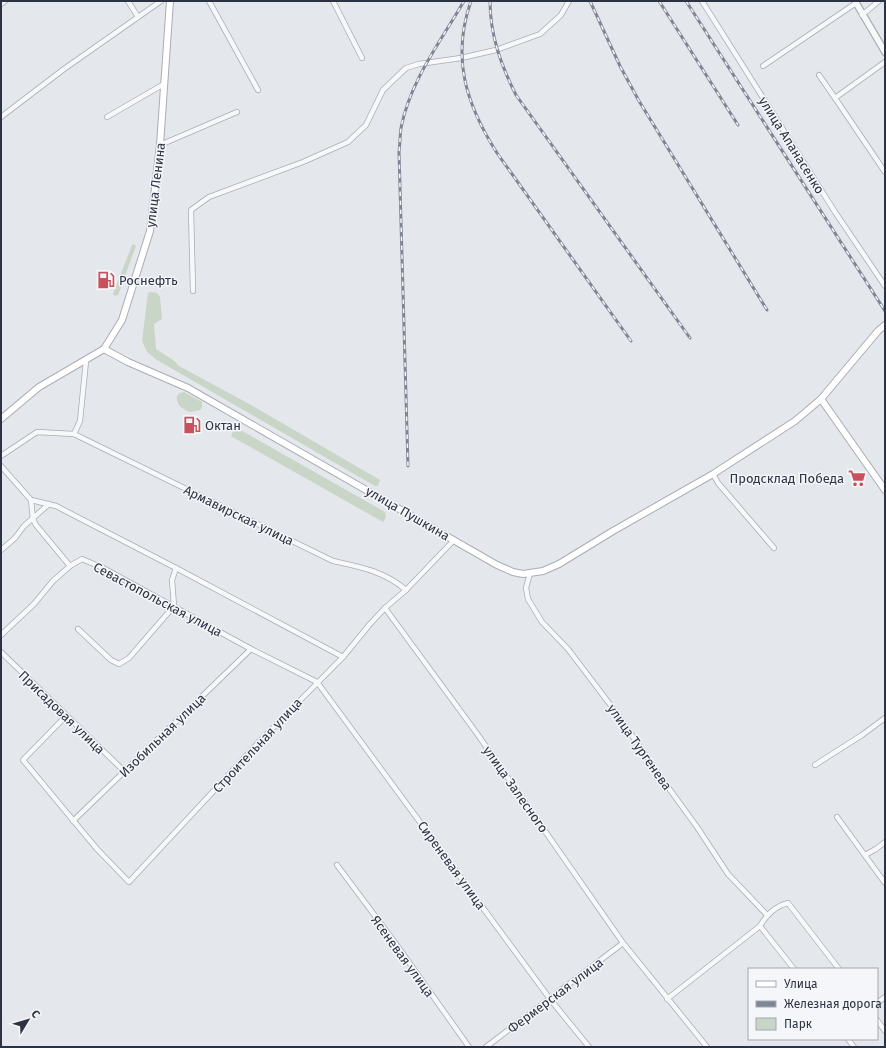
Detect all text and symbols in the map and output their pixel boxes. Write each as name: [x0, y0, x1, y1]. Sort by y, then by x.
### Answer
street label: улица Апанасенко: [756, 94, 828, 197]
street label: улица Ленина: [143, 142, 168, 228]
fuel station icon: Роснефть: [96, 270, 116, 290]
place label: Роснефть: [119, 273, 178, 288]
fuel station icon: Октан: [182, 415, 202, 435]
place label: Октан: [205, 418, 241, 433]
supermarket icon: Продсклад Победа: [847, 468, 867, 488]
place label: Продсклад Победа: [729, 471, 844, 486]
street label: Армавирская улица: [181, 482, 296, 549]
street label: улица Пушкина: [363, 483, 452, 544]
street label: Севастопольская улица: [91, 559, 225, 640]
street label: Присадовая улица: [16, 668, 108, 757]
street label: Изобильная улица: [116, 690, 209, 780]
street label: Строительная улица: [210, 695, 305, 796]
street label: улица Тургенева: [604, 701, 675, 793]
street label: улица Залесного: [480, 743, 551, 836]
street label: Сиреневая улица: [414, 818, 489, 912]
street label: Ясеневая улица: [368, 913, 437, 1000]
street label: Фермерская улица: [505, 955, 606, 1036]
legend: [748, 968, 878, 1040]
text: Улица: [784, 977, 818, 991]
text: Железная дорога: [784, 997, 882, 1011]
north arrow: [8, 1000, 48, 1040]
text: С: [28, 1008, 43, 1021]
text: Парк: [784, 1017, 813, 1031]

